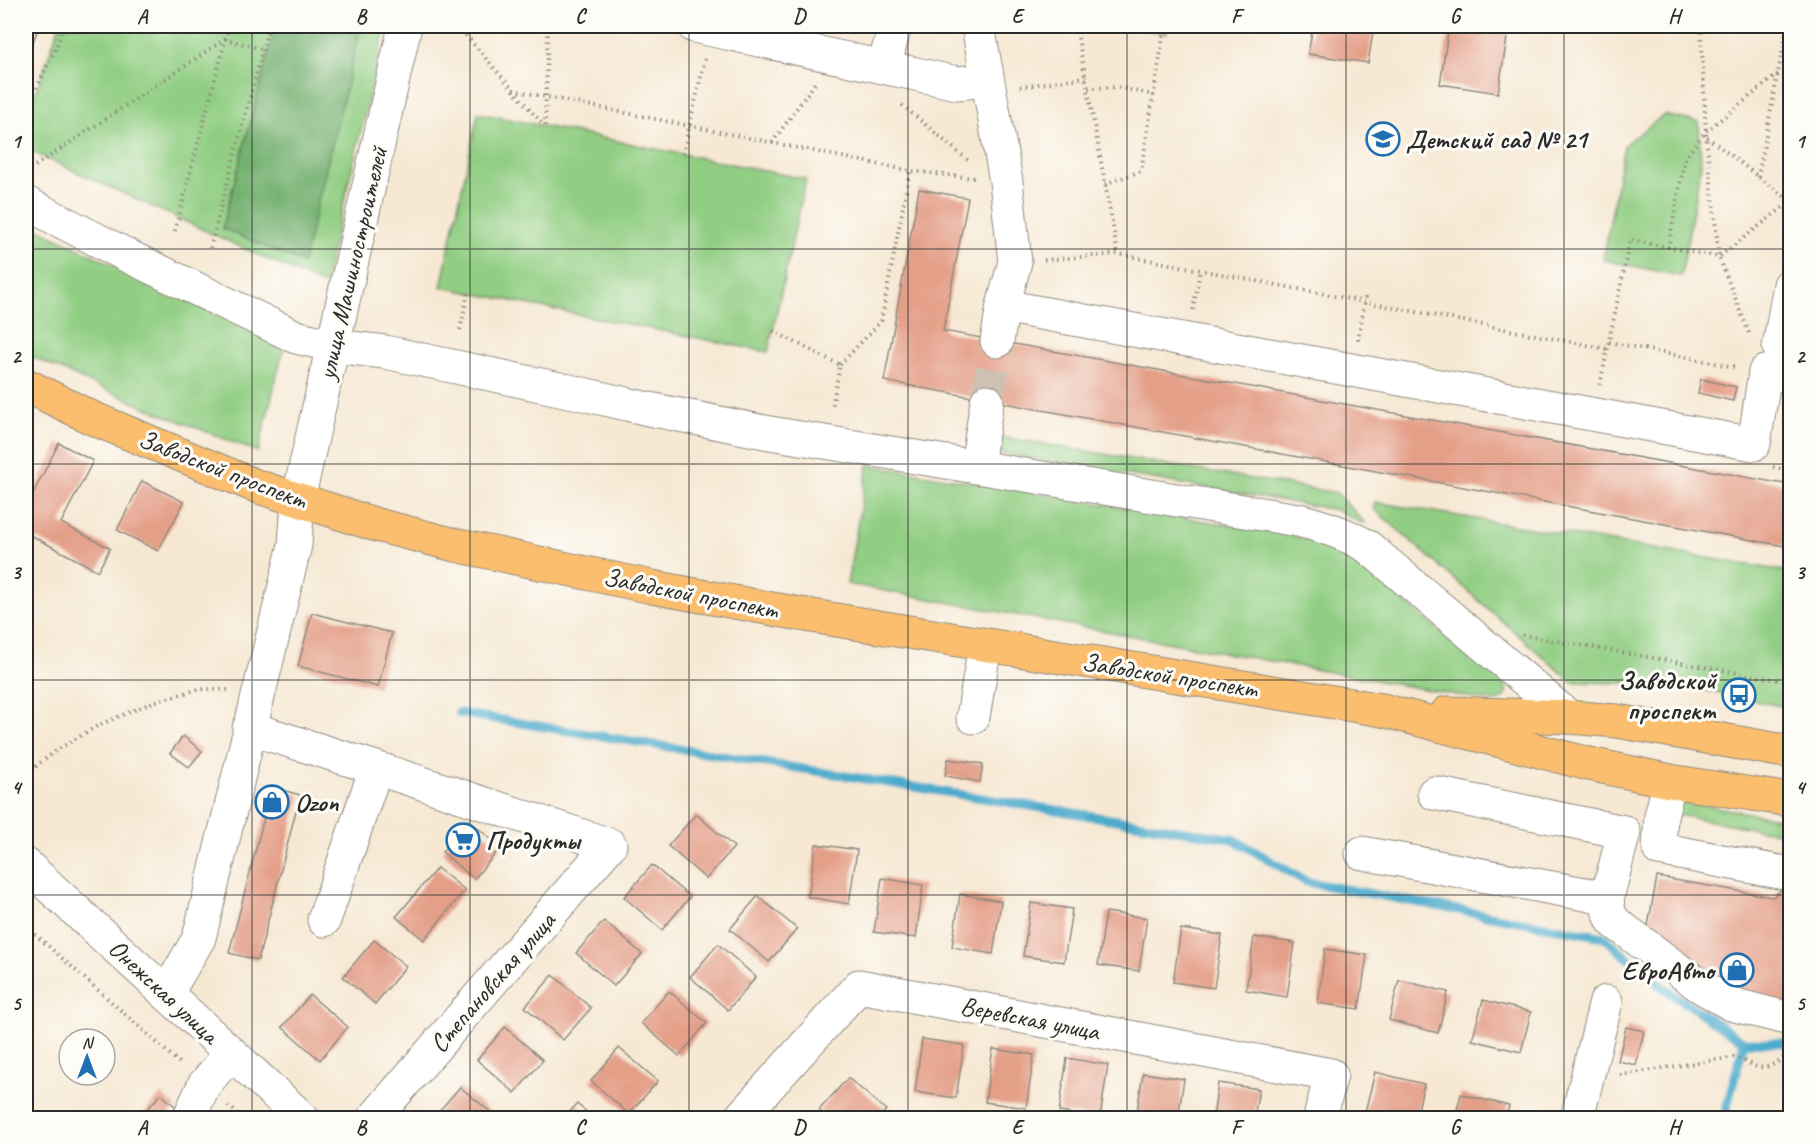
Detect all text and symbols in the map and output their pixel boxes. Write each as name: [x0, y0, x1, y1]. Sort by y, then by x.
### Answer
text: A: [137, 4, 149, 29]
text: B: [356, 4, 368, 29]
text: C: [575, 4, 587, 29]
text: D: [793, 4, 807, 29]
text: E: [1012, 4, 1026, 29]
text: F: [1231, 4, 1245, 29]
text: G: [1450, 4, 1463, 29]
text: H: [1668, 4, 1683, 29]
school or university icon: Детский сад № 21: [1365, 121, 1401, 157]
place label: Детский сад № 21: [1406, 123, 1590, 156]
text: 1: [12, 129, 23, 154]
text: 1: [1796, 129, 1807, 154]
street label: улица Машиностроителей: [309, 141, 396, 385]
text: 2: [12, 344, 23, 369]
text: 2: [1796, 344, 1807, 369]
street label: Заводской проспект: [134, 422, 313, 517]
text: 3: [12, 560, 23, 585]
street label: Заводской проспект: [600, 560, 783, 627]
text: 3: [1796, 560, 1807, 585]
street label: Заводской проспект: [1079, 645, 1262, 706]
place label: Заводской проспект: [1619, 664, 1718, 727]
bus stop icon: Заводской проспект: [1721, 677, 1757, 713]
text: 4: [12, 775, 24, 800]
text: 4: [1796, 775, 1808, 800]
shop icon: Ozon: [254, 784, 290, 820]
place label: Ozon: [295, 786, 340, 819]
supermarket icon: Продукты: [445, 822, 481, 858]
place label: Продукты: [486, 824, 582, 857]
street label: Степановская улица: [422, 904, 563, 1059]
street label: Онежская улица: [101, 932, 228, 1053]
shop icon: ЕвроАвто: [1719, 952, 1755, 988]
place label: ЕвроАвто: [1622, 954, 1717, 987]
street label: Веревская улица: [958, 989, 1104, 1048]
text: 5: [12, 991, 23, 1016]
text: 5: [1796, 991, 1807, 1016]
north arrow: [57, 1027, 117, 1087]
text: N: [82, 1033, 95, 1053]
text: A: [137, 1115, 149, 1140]
text: B: [356, 1115, 368, 1140]
text: C: [575, 1115, 587, 1140]
text: D: [793, 1115, 807, 1140]
text: E: [1012, 1115, 1026, 1140]
text: F: [1231, 1115, 1245, 1140]
text: G: [1450, 1115, 1463, 1140]
text: H: [1668, 1115, 1683, 1140]

